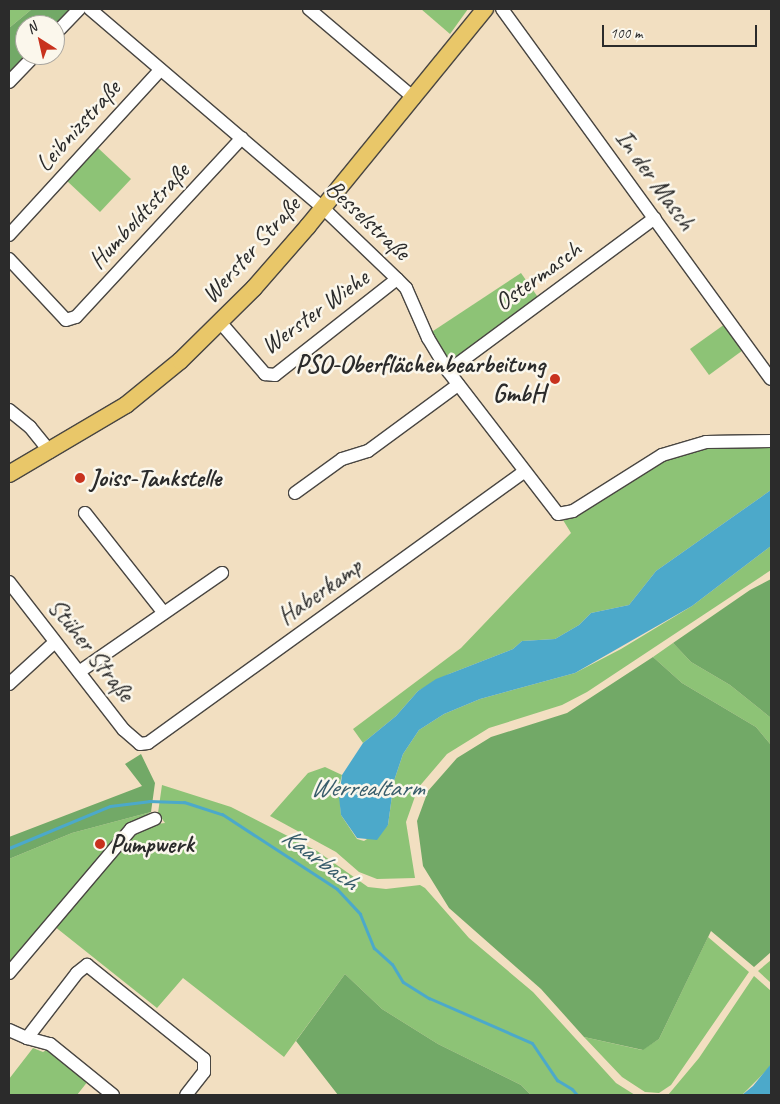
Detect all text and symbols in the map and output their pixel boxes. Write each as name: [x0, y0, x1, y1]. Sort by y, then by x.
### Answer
north arrow: [15, 15, 65, 65]
scale bar: [605, 15, 760, 47]
text: N: [23, 19, 40, 38]
text: 100 m: [610, 24, 642, 43]
street label: Leibnizstraße: [29, 74, 127, 178]
street label: In der Masch: [608, 124, 702, 236]
street label: Humboldtstraße: [82, 157, 196, 275]
street label: Besselstraße: [320, 173, 416, 267]
street label: Werster Straße: [195, 190, 307, 310]
street label: Ostermasch: [489, 234, 587, 318]
street label: Werster Wiehe: [255, 263, 375, 361]
place label: PSO-Oberflächenbearbeitung GmbH: [296, 350, 545, 409]
marker: PSO-Oberflächenbearbeitung GmbH: [549, 373, 561, 385]
place label: Joiss-Tankstelle: [90, 463, 221, 493]
marker: Joiss-Tankstelle: [74, 472, 86, 484]
street label: Haberkamp: [272, 552, 368, 632]
street label: Stüher Straße: [41, 592, 141, 708]
water label: Werrealtarm: [310, 772, 424, 804]
water label: Kaarbach: [276, 821, 364, 897]
place label: Pumpwerk: [110, 829, 193, 859]
marker: Pumpwerk: [94, 838, 106, 850]

